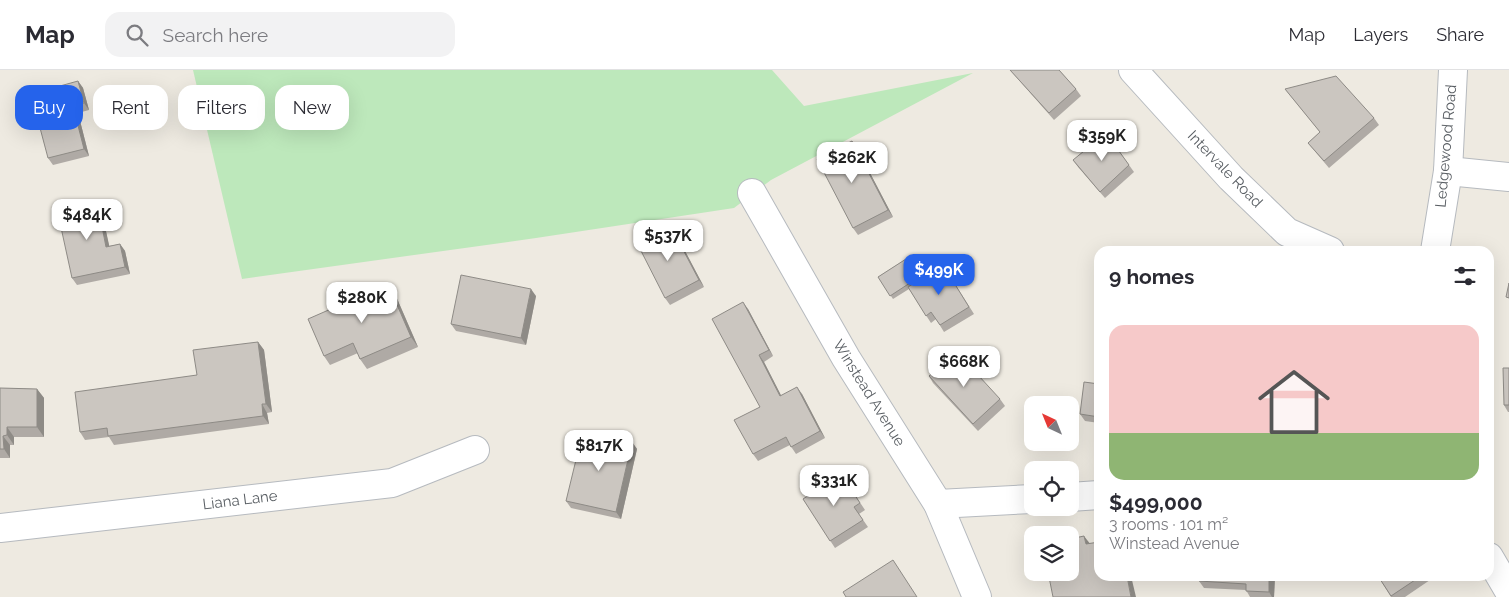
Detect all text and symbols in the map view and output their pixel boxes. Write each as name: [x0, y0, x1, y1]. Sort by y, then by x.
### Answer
search box: [105, 12, 455, 57]
text: Map: [25, 20, 75, 49]
icon: search: [123, 21, 151, 49]
text: Search here: [163, 24, 268, 46]
text: Map: [1289, 24, 1325, 45]
text: Layers: [1353, 24, 1408, 45]
text: Share: [1436, 24, 1484, 45]
street label: Ledgewood Road: [1432, 84, 1460, 208]
chip: Buy: [15, 85, 83, 130]
chip: Rent: [93, 85, 168, 130]
chip: Filters: [178, 85, 265, 130]
chip: New: [275, 85, 349, 130]
pin: $359K: [1067, 119, 1137, 162]
text: $359K: [1078, 126, 1126, 145]
street label: Intervale Road: [1184, 127, 1266, 211]
pin: $262K: [817, 142, 887, 184]
text: $262K: [828, 148, 876, 167]
pin: $484K: [52, 198, 122, 241]
text: $484K: [63, 205, 111, 224]
pin: $537K: [633, 220, 703, 262]
text: $537K: [644, 226, 692, 245]
pin: $499K: [904, 254, 974, 296]
text: $499K: [915, 260, 963, 279]
icon: filters: [1451, 262, 1479, 290]
text: 9 homes: [1109, 264, 1194, 289]
pin: $280K: [327, 282, 397, 324]
text: $280K: [337, 288, 387, 307]
street label: Winstead Avenue: [829, 336, 909, 450]
pin: $668K: [929, 346, 999, 388]
text: $668K: [939, 352, 989, 371]
icon: home: [1249, 357, 1339, 447]
north arrow: [1024, 396, 1079, 451]
map controls: [1024, 396, 1079, 581]
pin: $817K: [564, 430, 634, 472]
text: $817K: [575, 436, 623, 455]
button: locate: [1024, 461, 1079, 516]
pin: $331K: [799, 464, 869, 507]
text: $331K: [811, 471, 857, 490]
street label: Liana Lane: [201, 486, 279, 514]
text: $499,000: [1109, 490, 1203, 515]
text: 3 rooms · 101 m²: [1109, 515, 1228, 534]
button: layers: [1024, 526, 1079, 581]
text: Winstead Avenue: [1109, 534, 1239, 553]

